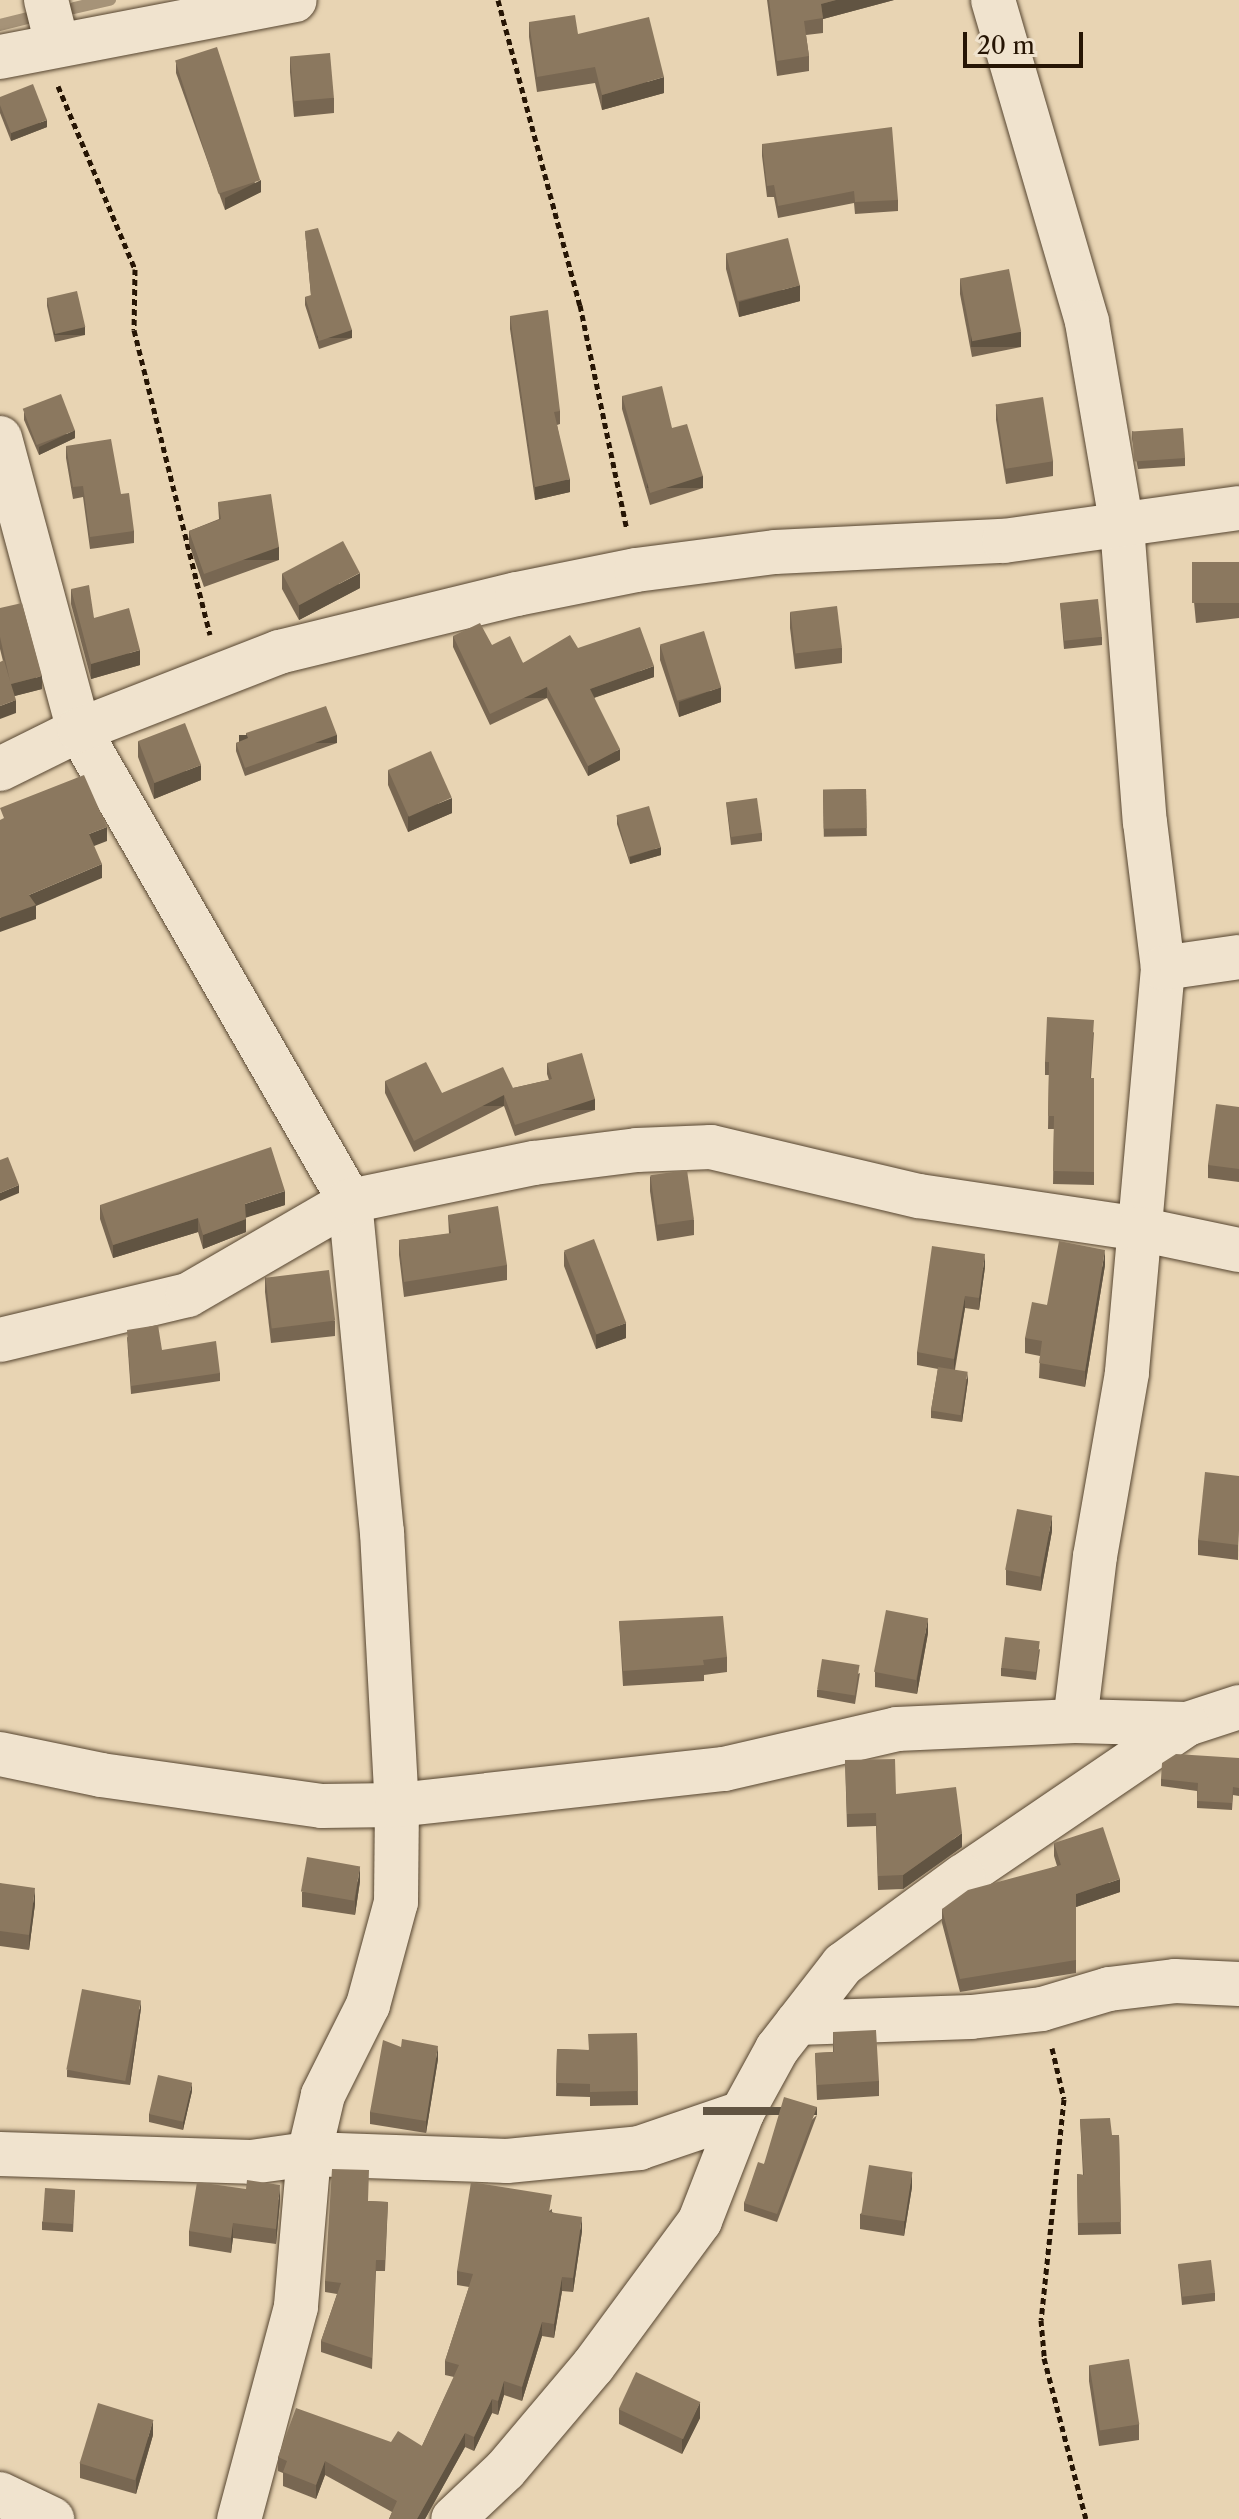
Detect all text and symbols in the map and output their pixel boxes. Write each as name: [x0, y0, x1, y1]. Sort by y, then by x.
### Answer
scale bar: [967, 16, 1087, 66]
text: 20 m: [977, 31, 1035, 60]

